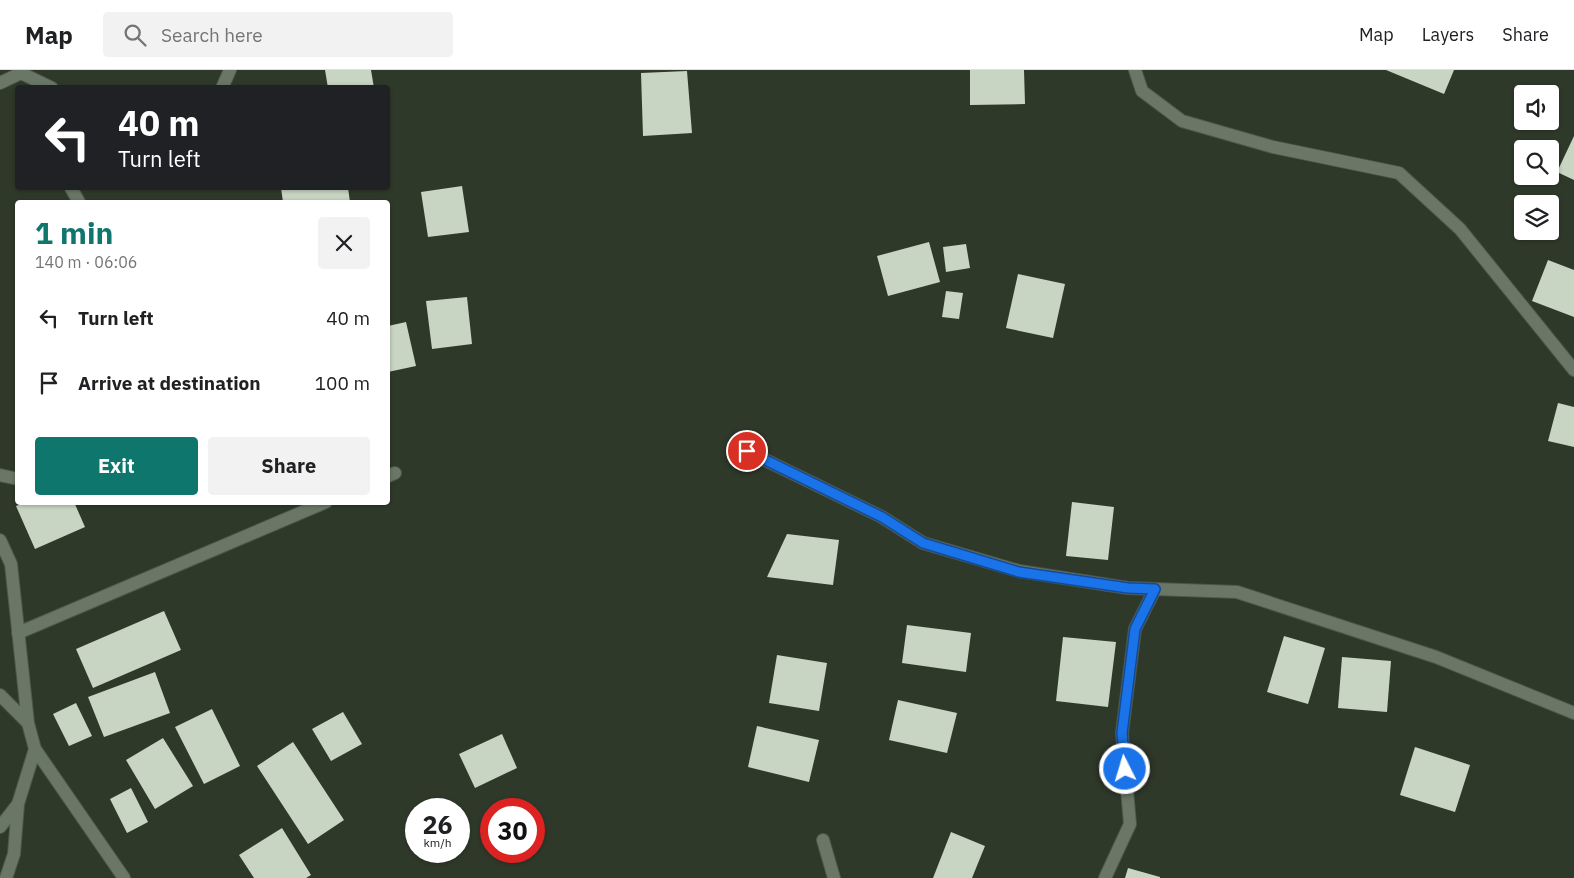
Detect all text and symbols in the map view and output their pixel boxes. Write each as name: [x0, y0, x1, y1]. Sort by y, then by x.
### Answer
search box: [103, 12, 453, 57]
text: Map: [25, 19, 73, 51]
icon: search: [121, 21, 149, 49]
text: Search here: [161, 23, 263, 47]
text: Map: [1359, 23, 1394, 46]
text: Layers: [1422, 23, 1474, 46]
text: Share: [1502, 23, 1549, 46]
map controls: [1514, 85, 1559, 240]
button: sound: [1514, 85, 1559, 130]
text: 40 m: [118, 100, 200, 146]
icon: left: [35, 105, 100, 170]
button: search: [1514, 140, 1559, 185]
text: Turn left: [118, 144, 201, 173]
button: layers: [1514, 195, 1559, 240]
text: 1 min: [35, 213, 113, 252]
button: close: [318, 217, 370, 269]
text: 140 m · 06:06: [35, 252, 137, 272]
icon: left: [35, 304, 63, 332]
text: Turn left: [78, 306, 154, 330]
text: 40 m: [326, 306, 370, 330]
icon: arrive: [35, 369, 63, 397]
text: Arrive at destination: [78, 371, 261, 395]
text: 100 m: [315, 371, 370, 395]
pin: [726, 430, 768, 472]
button: Exit: [35, 437, 198, 495]
button: Share: [208, 437, 370, 495]
icon: arrive: [733, 437, 761, 465]
position arrow: [1098, 742, 1150, 794]
speed limit sign: 30: [480, 798, 545, 863]
text: 26: [422, 808, 453, 841]
text: km/h: [423, 835, 452, 850]

